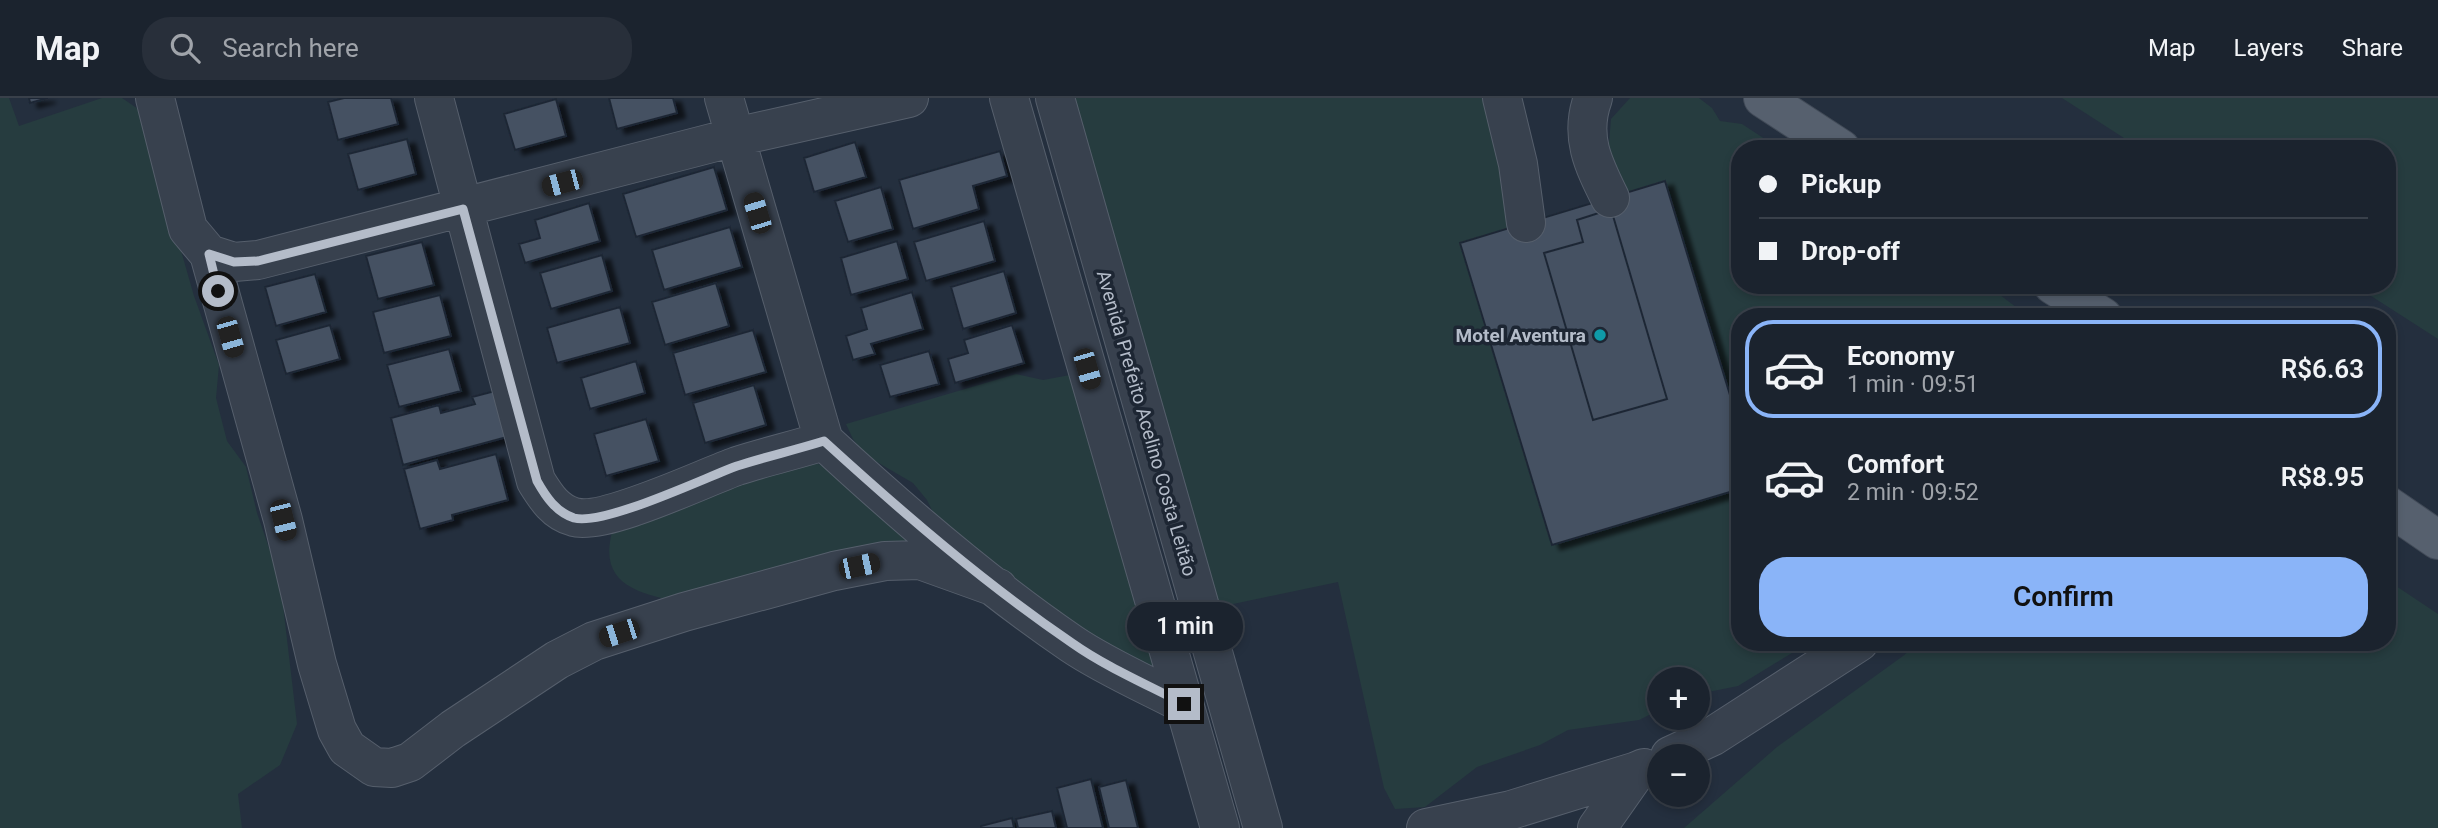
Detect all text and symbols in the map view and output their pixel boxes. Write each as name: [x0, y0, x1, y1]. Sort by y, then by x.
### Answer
search box: [142, 17, 632, 80]
text: Map: [35, 29, 100, 68]
icon: search: [166, 29, 204, 67]
text: Search here: [222, 33, 359, 63]
text: Map: [2148, 34, 2196, 62]
text: Layers: [2234, 34, 2304, 62]
text: Share: [2342, 34, 2403, 62]
car: [539, 167, 586, 199]
text: Pickup: [1801, 169, 1881, 199]
car: [741, 190, 774, 236]
text: Drop-off: [1801, 236, 1900, 266]
street label: Avenida Prefeito Acelino Costa Leitão: [1092, 267, 1201, 579]
route start: [202, 275, 234, 307]
car: [215, 314, 246, 360]
place label: Motel Aventura: [1456, 324, 1586, 347]
marker: Motel Aventura: [1592, 327, 1608, 343]
icon: car: [1763, 338, 1826, 401]
text: Economy: [1847, 341, 1954, 371]
car: [1072, 346, 1103, 392]
text: R$6.63: [2281, 354, 2364, 384]
text: 1 min · 09:51: [1847, 371, 1979, 398]
icon: car: [1763, 446, 1826, 509]
text: Comfort: [1847, 449, 1944, 479]
text: R$8.95: [2281, 462, 2364, 492]
text: 2 min · 09:52: [1847, 479, 1979, 506]
car: [268, 497, 299, 543]
car: [837, 551, 882, 581]
button: Confirm: [1759, 557, 2368, 637]
callout: 1 min: [1126, 602, 1242, 652]
text: 1 min: [1156, 613, 1214, 640]
car: [596, 617, 643, 649]
map controls: [1647, 667, 1710, 807]
button: +: [1647, 667, 1710, 730]
route end: [1168, 688, 1200, 720]
button: −: [1647, 744, 1710, 807]

